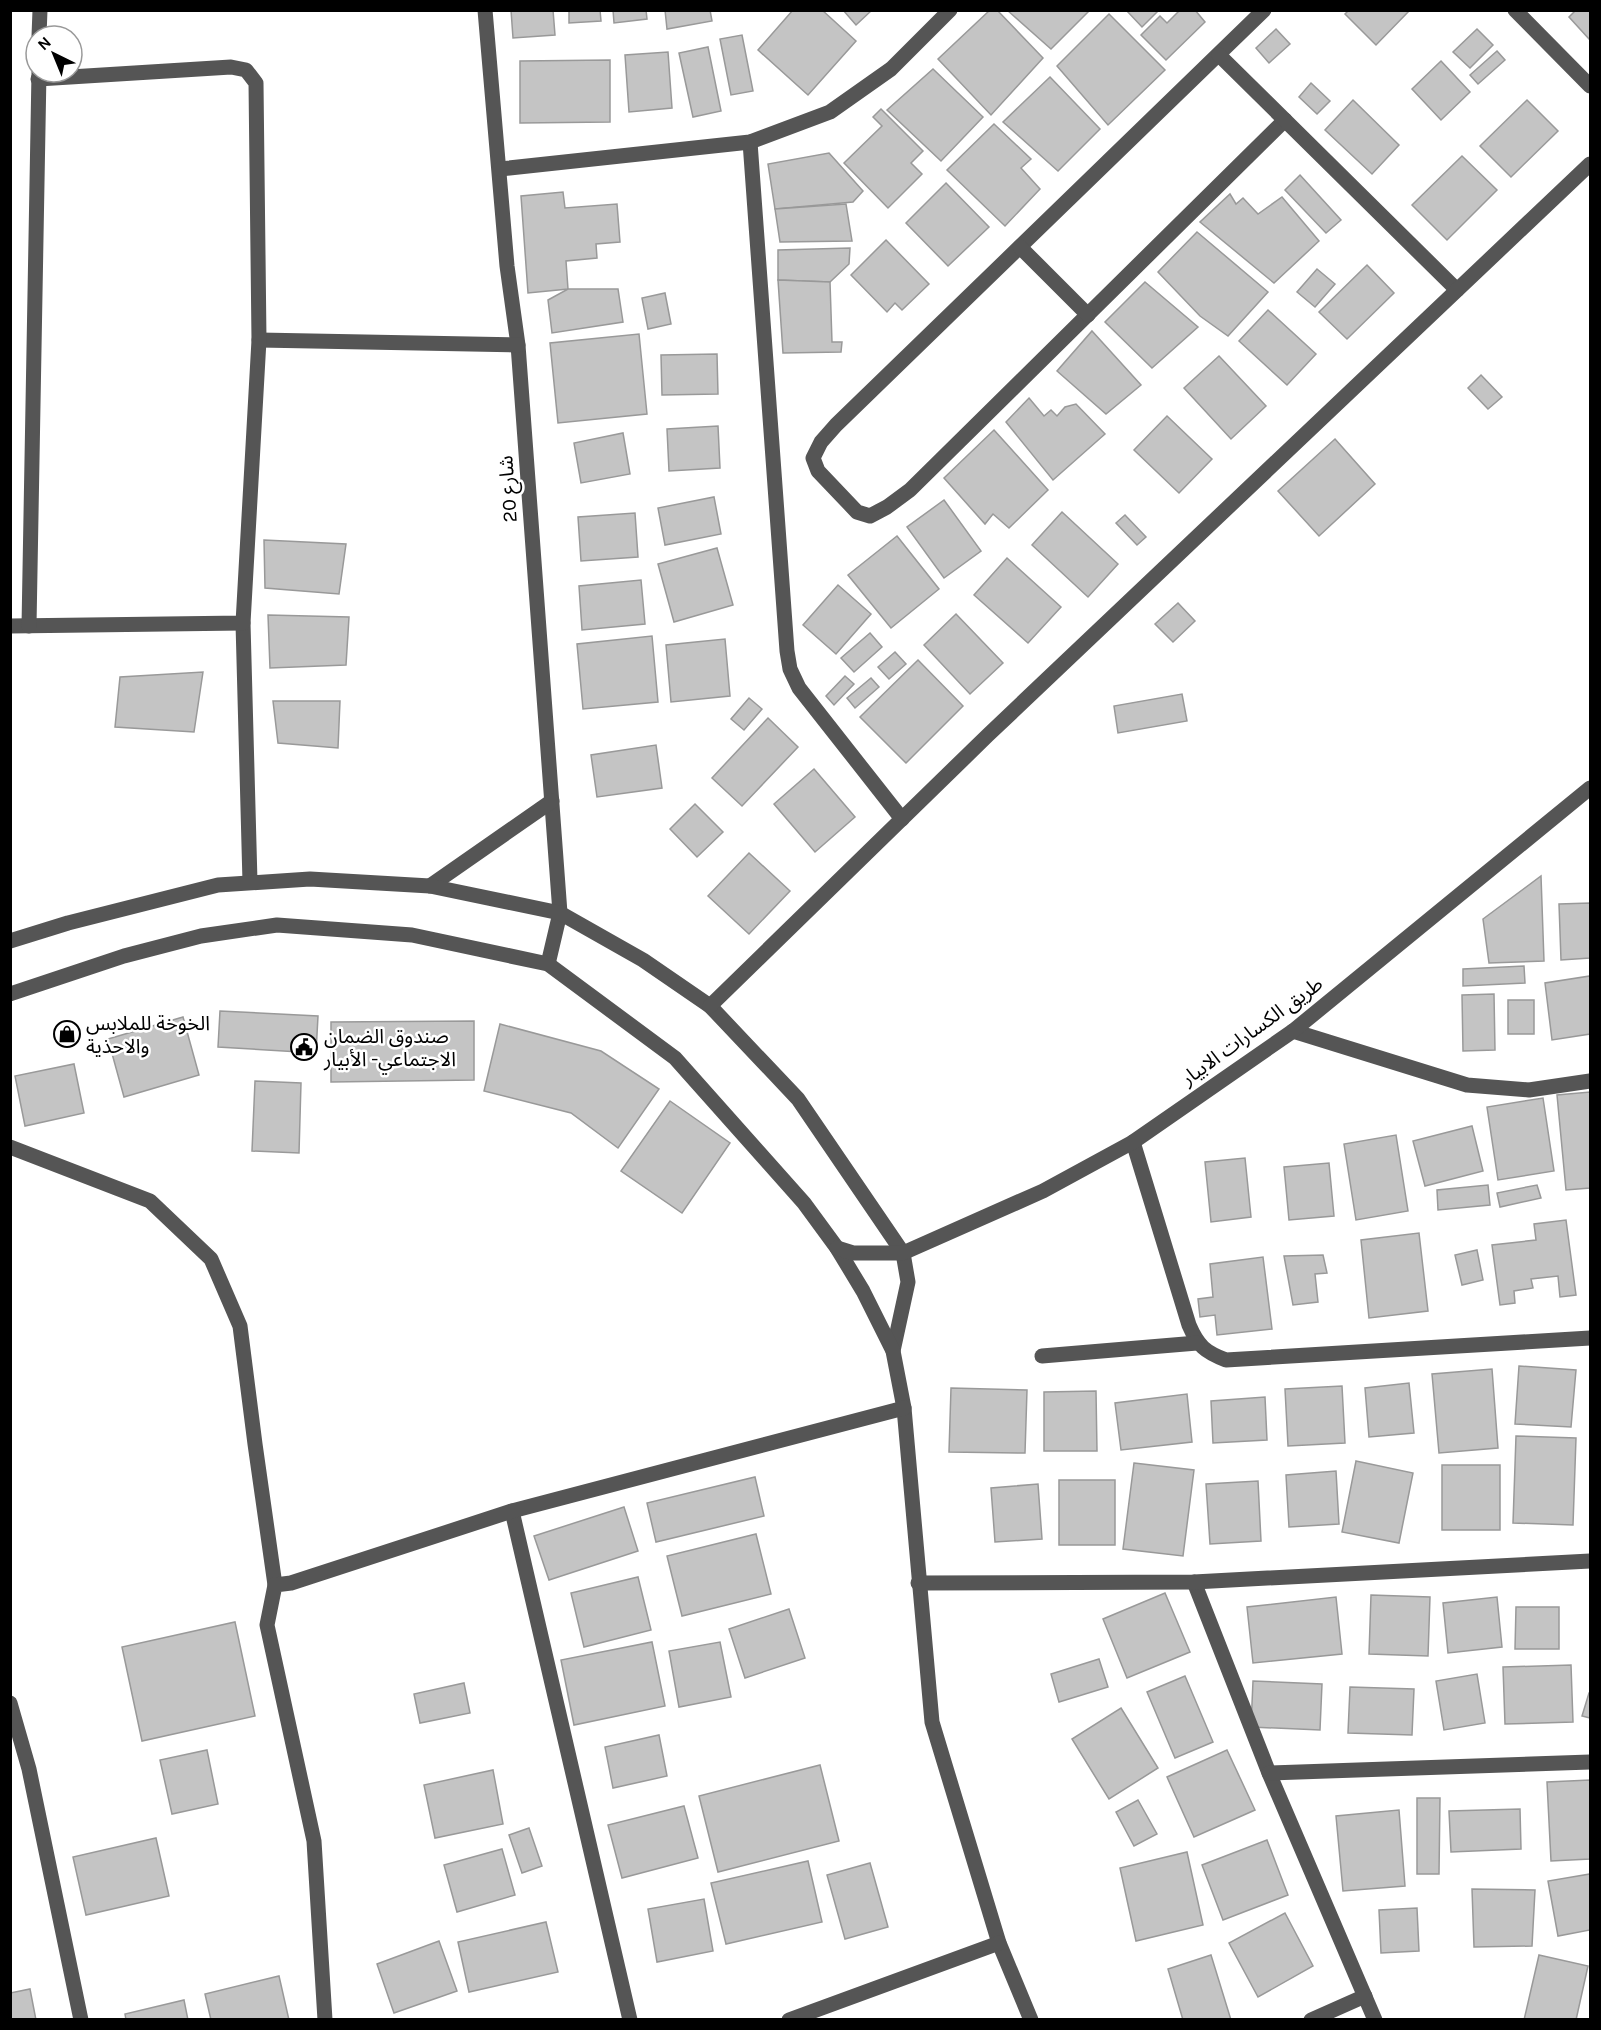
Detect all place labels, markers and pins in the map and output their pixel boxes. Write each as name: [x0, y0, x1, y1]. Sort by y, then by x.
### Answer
place label: الخوخة للملابس والاحذية: [86, 1012, 210, 1058]
shop icon: الخوخة للملابس والاحذية: [52, 1019, 82, 1049]
place label: صندوق الضمان الاجتماعي- الأبيار: [323, 1025, 456, 1074]
public building icon: صندوق الضمان الاجتماعي- الأبيار: [289, 1032, 319, 1062]

